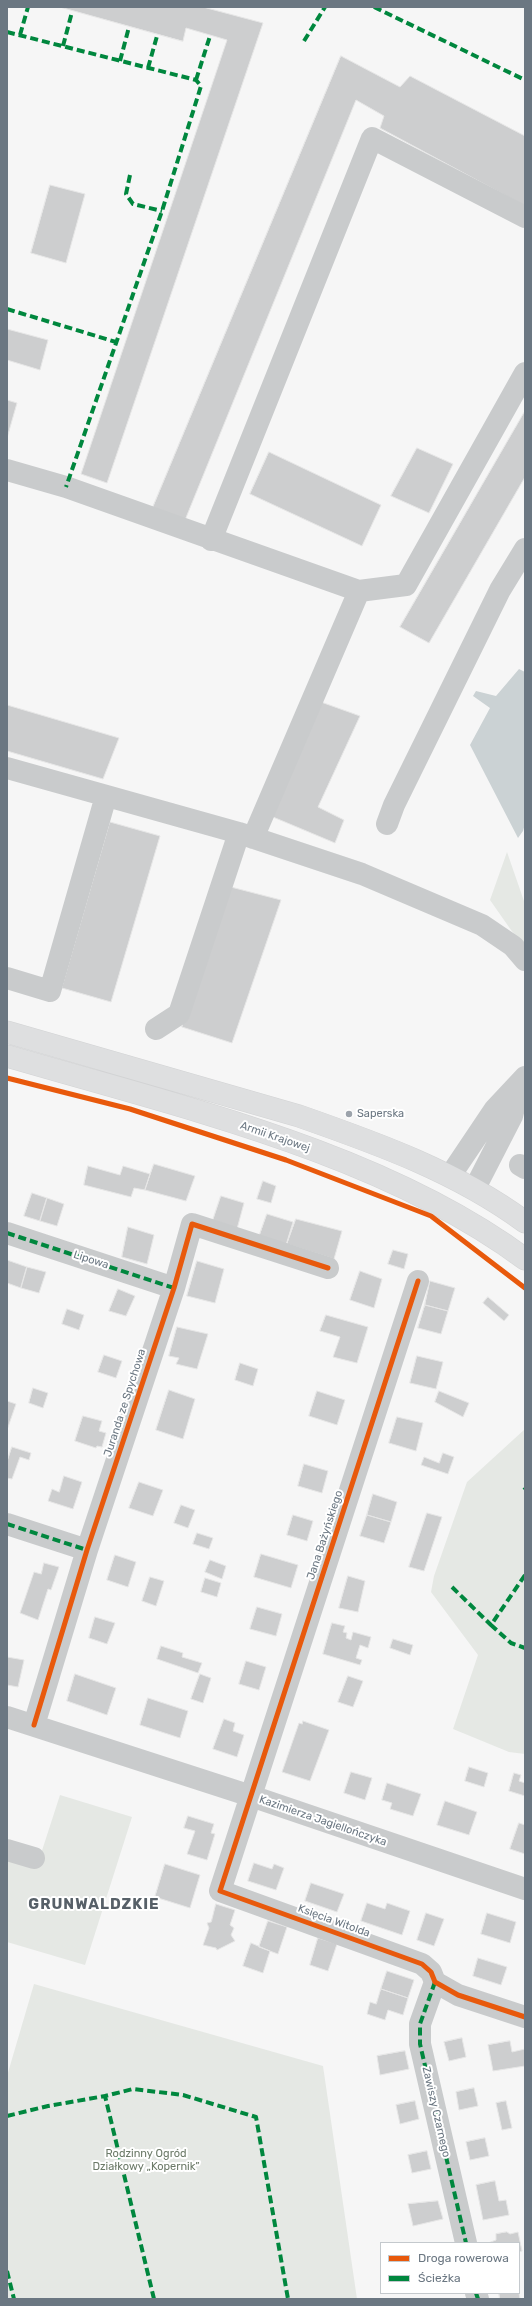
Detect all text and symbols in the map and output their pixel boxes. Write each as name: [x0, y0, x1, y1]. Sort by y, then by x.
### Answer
place label: Saperska: [357, 1107, 404, 1121]
marker: Saperska: [344, 1109, 354, 1119]
street label: Armii Krajowej: [238, 1119, 312, 1155]
street label: Lipowa: [72, 1248, 110, 1272]
street label: Juranda ze Spychowa: [101, 1347, 149, 1459]
street label: Jana Bażyńskiego: [304, 1489, 346, 1581]
street label: Kazimierza Jagiellończyka: [257, 1793, 389, 1849]
district label: GRUNWALDZKIE: [28, 1896, 160, 1914]
street label: Księcia Witolda: [296, 1902, 372, 1940]
street label: Zawiszy Czarnego: [419, 2065, 453, 2159]
park label: Rodzinny Ogród Działkowy „Kopernik”: [92, 2147, 200, 2173]
legend: [380, 2242, 520, 2294]
text: Droga rowerowa: [418, 2251, 509, 2265]
text: Ścieżka: [418, 2271, 461, 2285]

